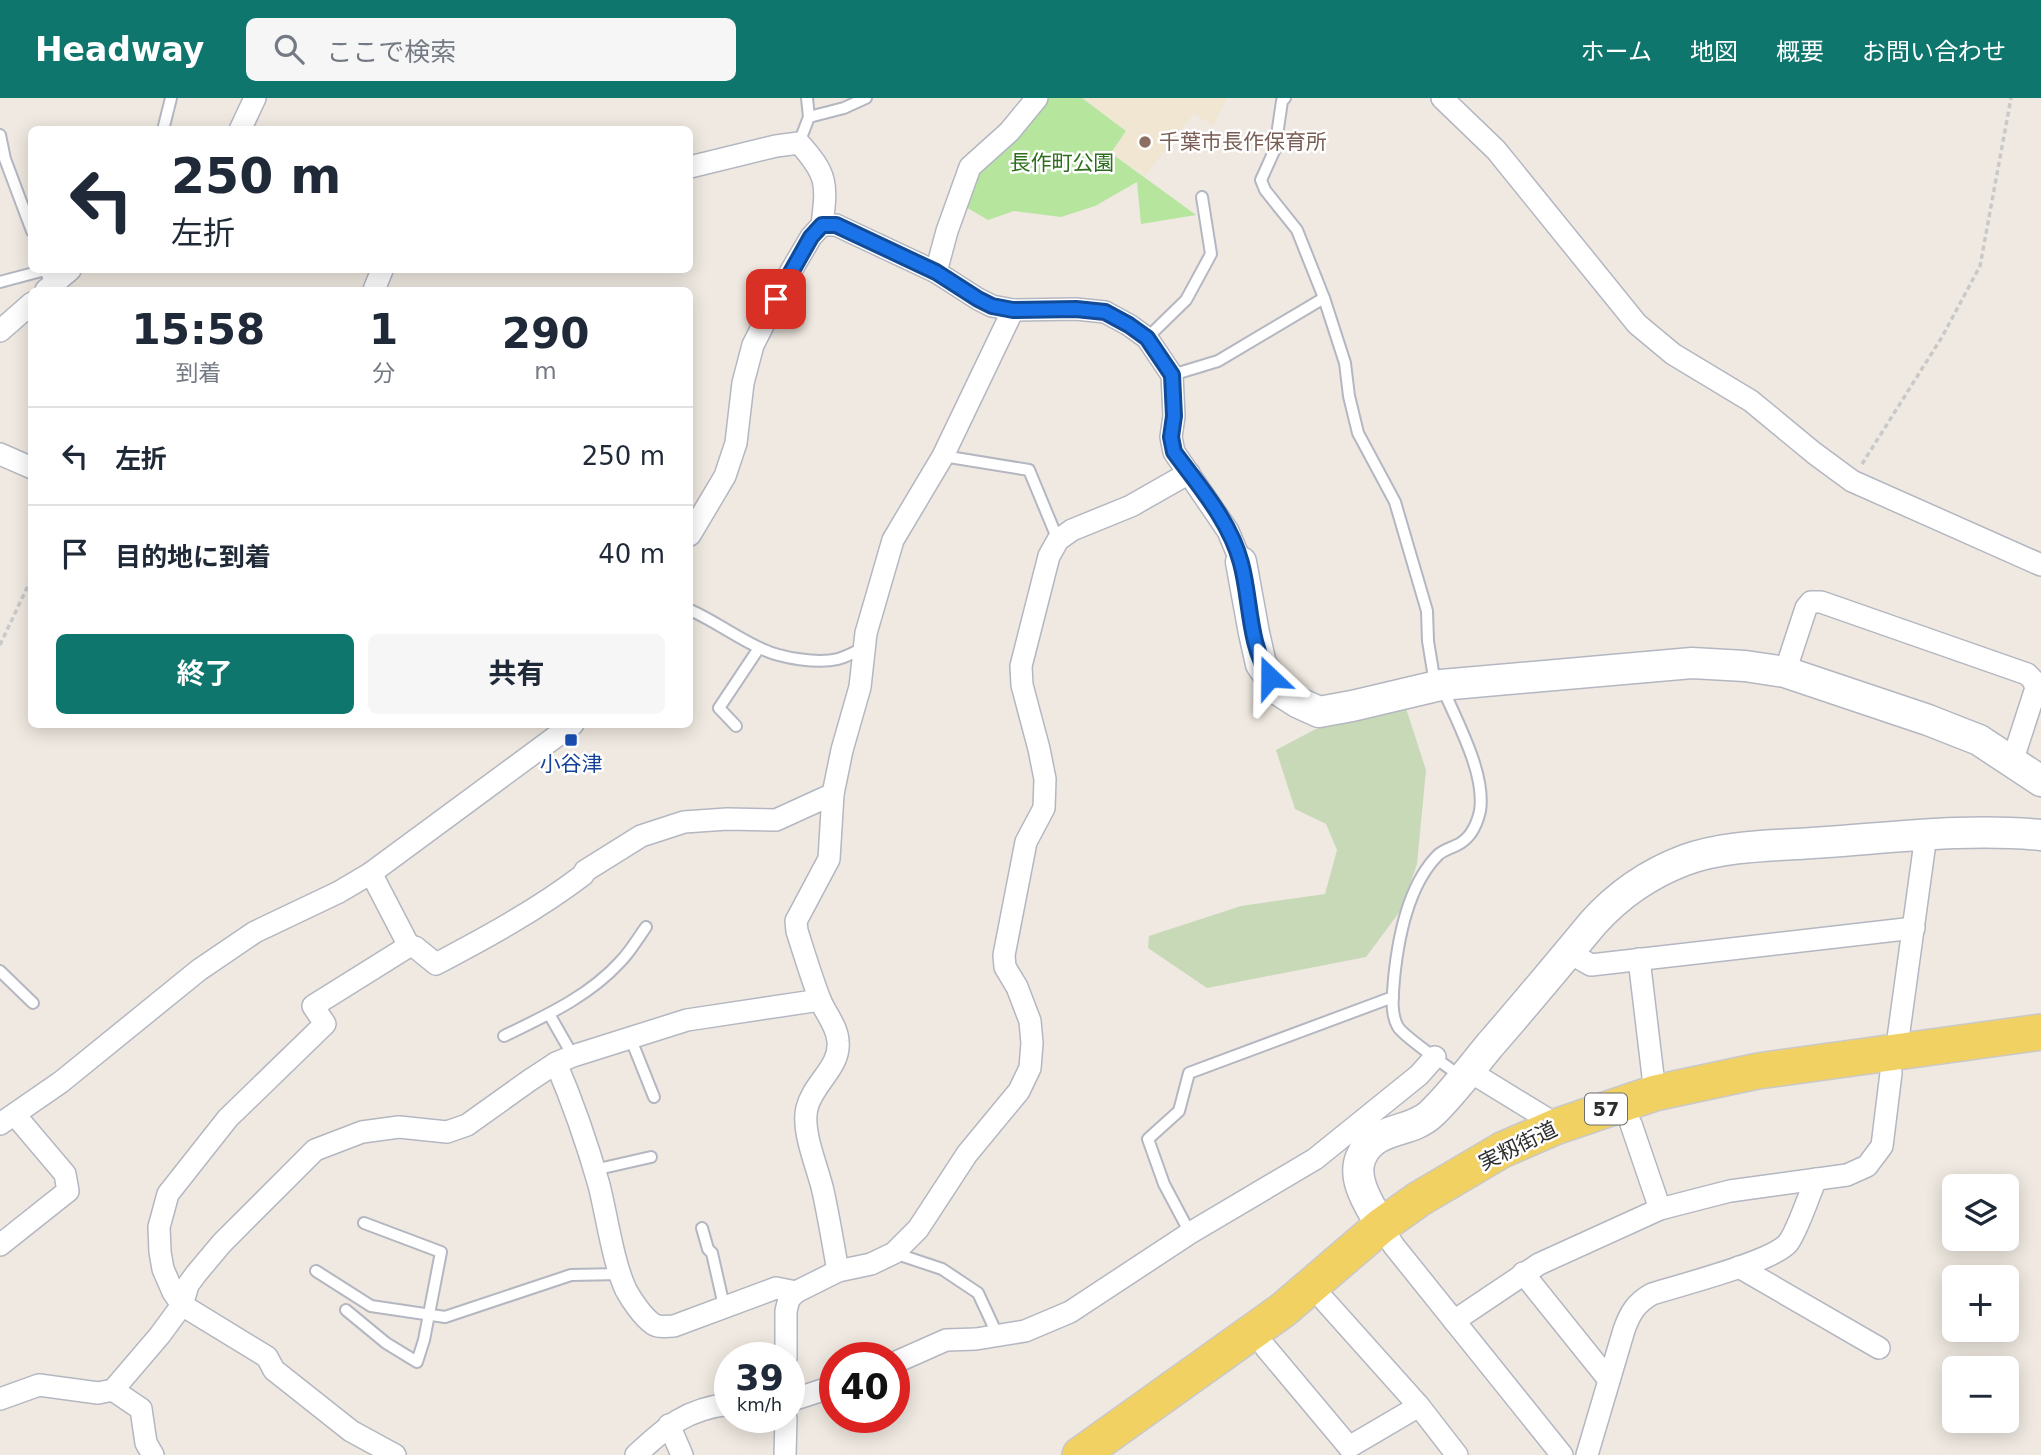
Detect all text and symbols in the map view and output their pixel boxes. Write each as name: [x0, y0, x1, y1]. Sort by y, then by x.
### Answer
search box: [246, 18, 736, 81]
text: Headway: [35, 30, 204, 69]
icon: search: [270, 30, 308, 68]
text: ここで検索: [326, 37, 456, 67]
text: ホーム: [1581, 38, 1652, 66]
text: 地図: [1690, 38, 1738, 66]
text: 概要: [1776, 38, 1824, 66]
text: お問い合わせ: [1862, 38, 2006, 66]
place label: 千葉市長作保育所: [1159, 130, 1327, 154]
marker: 千葉市長作保育所: [1137, 134, 1153, 150]
text: 250 m: [171, 148, 341, 205]
park label: 長作町公園: [1010, 151, 1115, 175]
icon: left: [56, 154, 147, 245]
text: 左折: [171, 214, 235, 252]
pin: [746, 269, 806, 329]
icon: arrive: [757, 280, 795, 318]
text: 15:58: [132, 305, 265, 354]
text: 1: [369, 305, 398, 354]
text: 290: [502, 309, 589, 358]
text: m: [534, 358, 557, 384]
text: 到着: [175, 360, 221, 386]
text: 分: [372, 360, 395, 386]
icon: left: [56, 437, 94, 475]
text: 250 m: [582, 441, 665, 471]
text: 左折: [115, 444, 167, 474]
icon: arrive: [56, 535, 94, 573]
text: 40 m: [598, 539, 665, 569]
text: 目的地に到着: [115, 542, 271, 572]
button: 終了: [56, 634, 354, 714]
button: 共有: [368, 634, 665, 714]
position arrow: [1233, 640, 1307, 714]
marker: 小谷津: [563, 732, 579, 748]
place label: 小谷津: [540, 752, 603, 776]
road number: 57: [1585, 1093, 1627, 1124]
street label: 実籾街道: [1475, 1117, 1561, 1175]
map controls: [1942, 1174, 2019, 1433]
button: layers: [1942, 1174, 2019, 1251]
button: +: [1942, 1265, 2019, 1342]
speed limit sign: 40: [819, 1342, 910, 1433]
button: −: [1942, 1356, 2019, 1433]
text: 39: [735, 1358, 784, 1398]
text: km/h: [737, 1394, 782, 1415]

